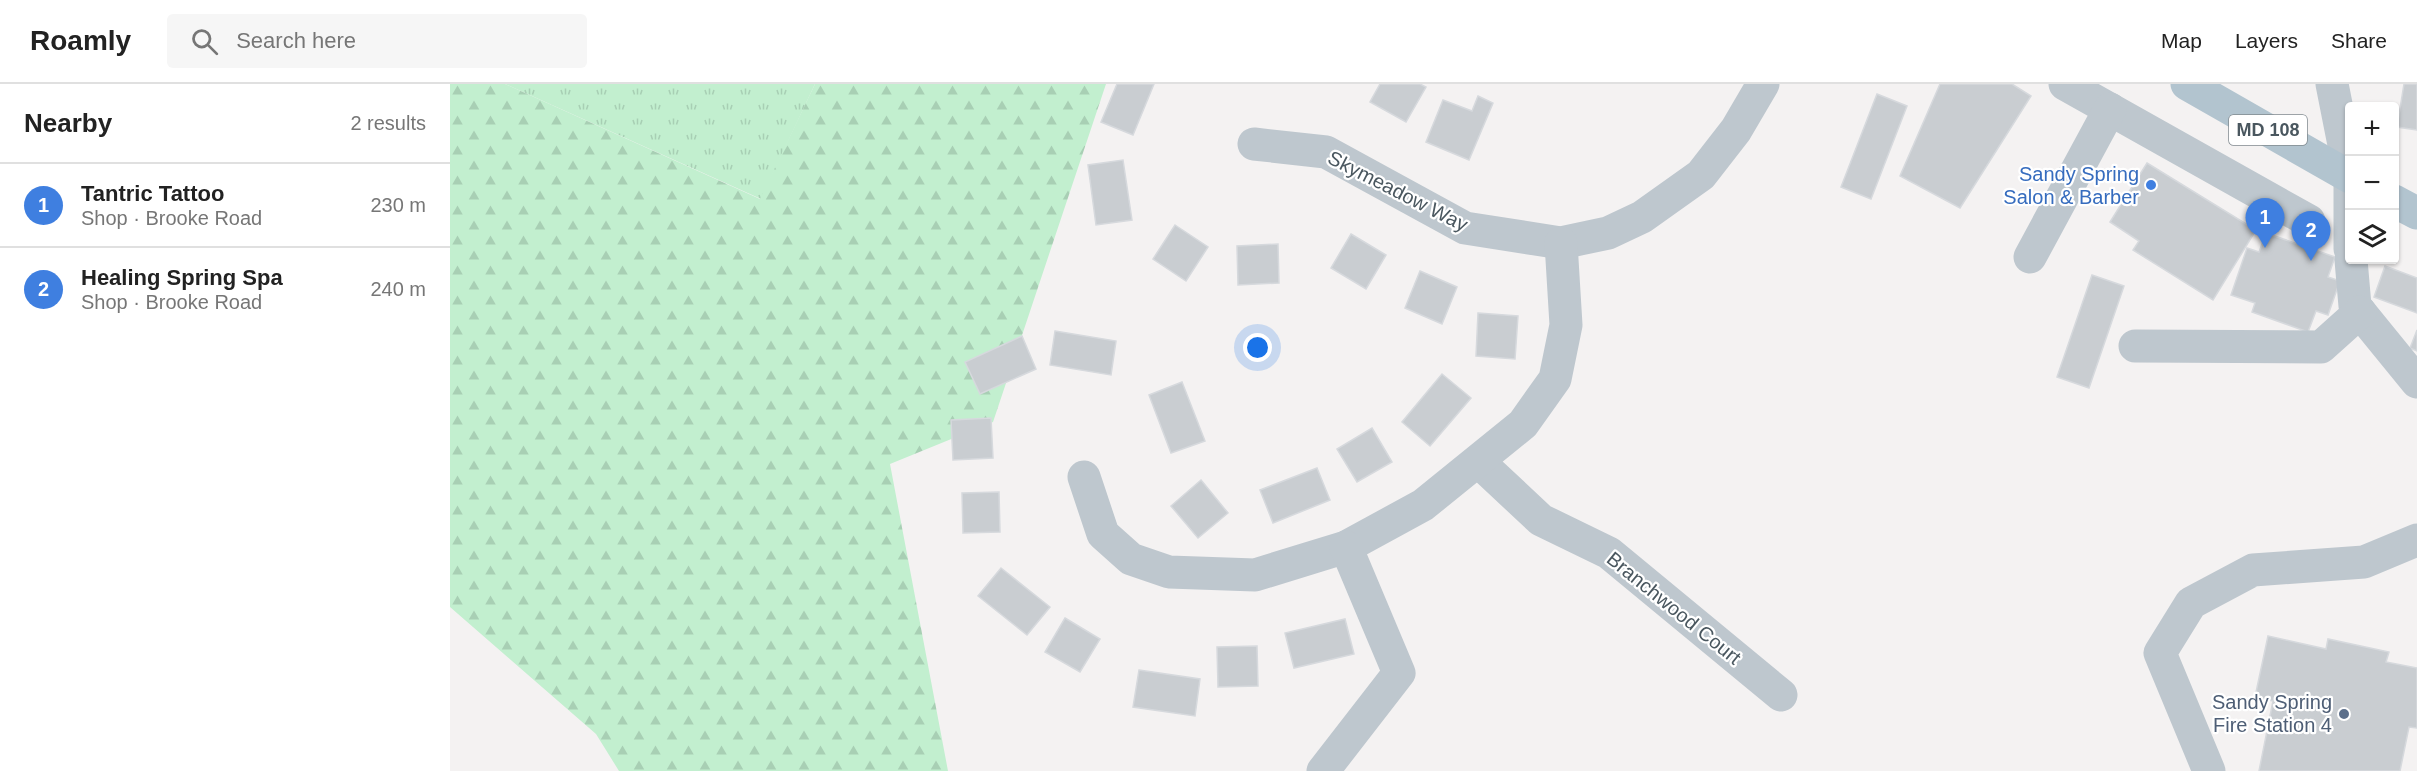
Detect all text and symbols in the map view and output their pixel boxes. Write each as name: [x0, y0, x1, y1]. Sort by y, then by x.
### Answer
search box: [167, 14, 587, 68]
text: Roamly: [30, 25, 131, 56]
icon: search: [188, 25, 221, 58]
text: Search here: [236, 28, 356, 53]
text: Map: [2161, 29, 2202, 52]
text: Layers: [2235, 29, 2298, 52]
text: Share: [2331, 29, 2387, 52]
map controls: [2345, 102, 2399, 264]
button: +: [2345, 102, 2399, 156]
text: Nearby: [24, 108, 112, 138]
text: 2 results: [350, 112, 426, 134]
road number: MD 108: [2229, 115, 2307, 145]
street label: Skymeadow Way: [1325, 146, 1471, 236]
button: −: [2345, 156, 2399, 210]
place label: Sandy Spring Salon & Barber: [2003, 163, 2139, 208]
marker: Sandy Spring Salon & Barber: [2144, 178, 2158, 192]
text: Tantric Tattoo: [81, 181, 224, 206]
text: 1: [38, 194, 49, 216]
text: 230 m: [370, 194, 426, 216]
pin: 1: [2246, 198, 2284, 248]
text: Shop · Brooke Road: [81, 207, 262, 229]
button: layers: [2345, 210, 2399, 264]
pin: 2: [2292, 212, 2330, 261]
text: Healing Spring Spa: [81, 265, 283, 290]
text: 2: [38, 278, 49, 300]
text: 240 m: [370, 278, 426, 300]
text: Shop · Brooke Road: [81, 291, 262, 313]
your location: [1243, 333, 1272, 362]
street label: Branchwood Court: [1603, 547, 1746, 669]
place label: Sandy Spring Fire Station 4: [2212, 691, 2332, 736]
marker: Sandy Spring Fire Station 4: [2337, 707, 2351, 721]

